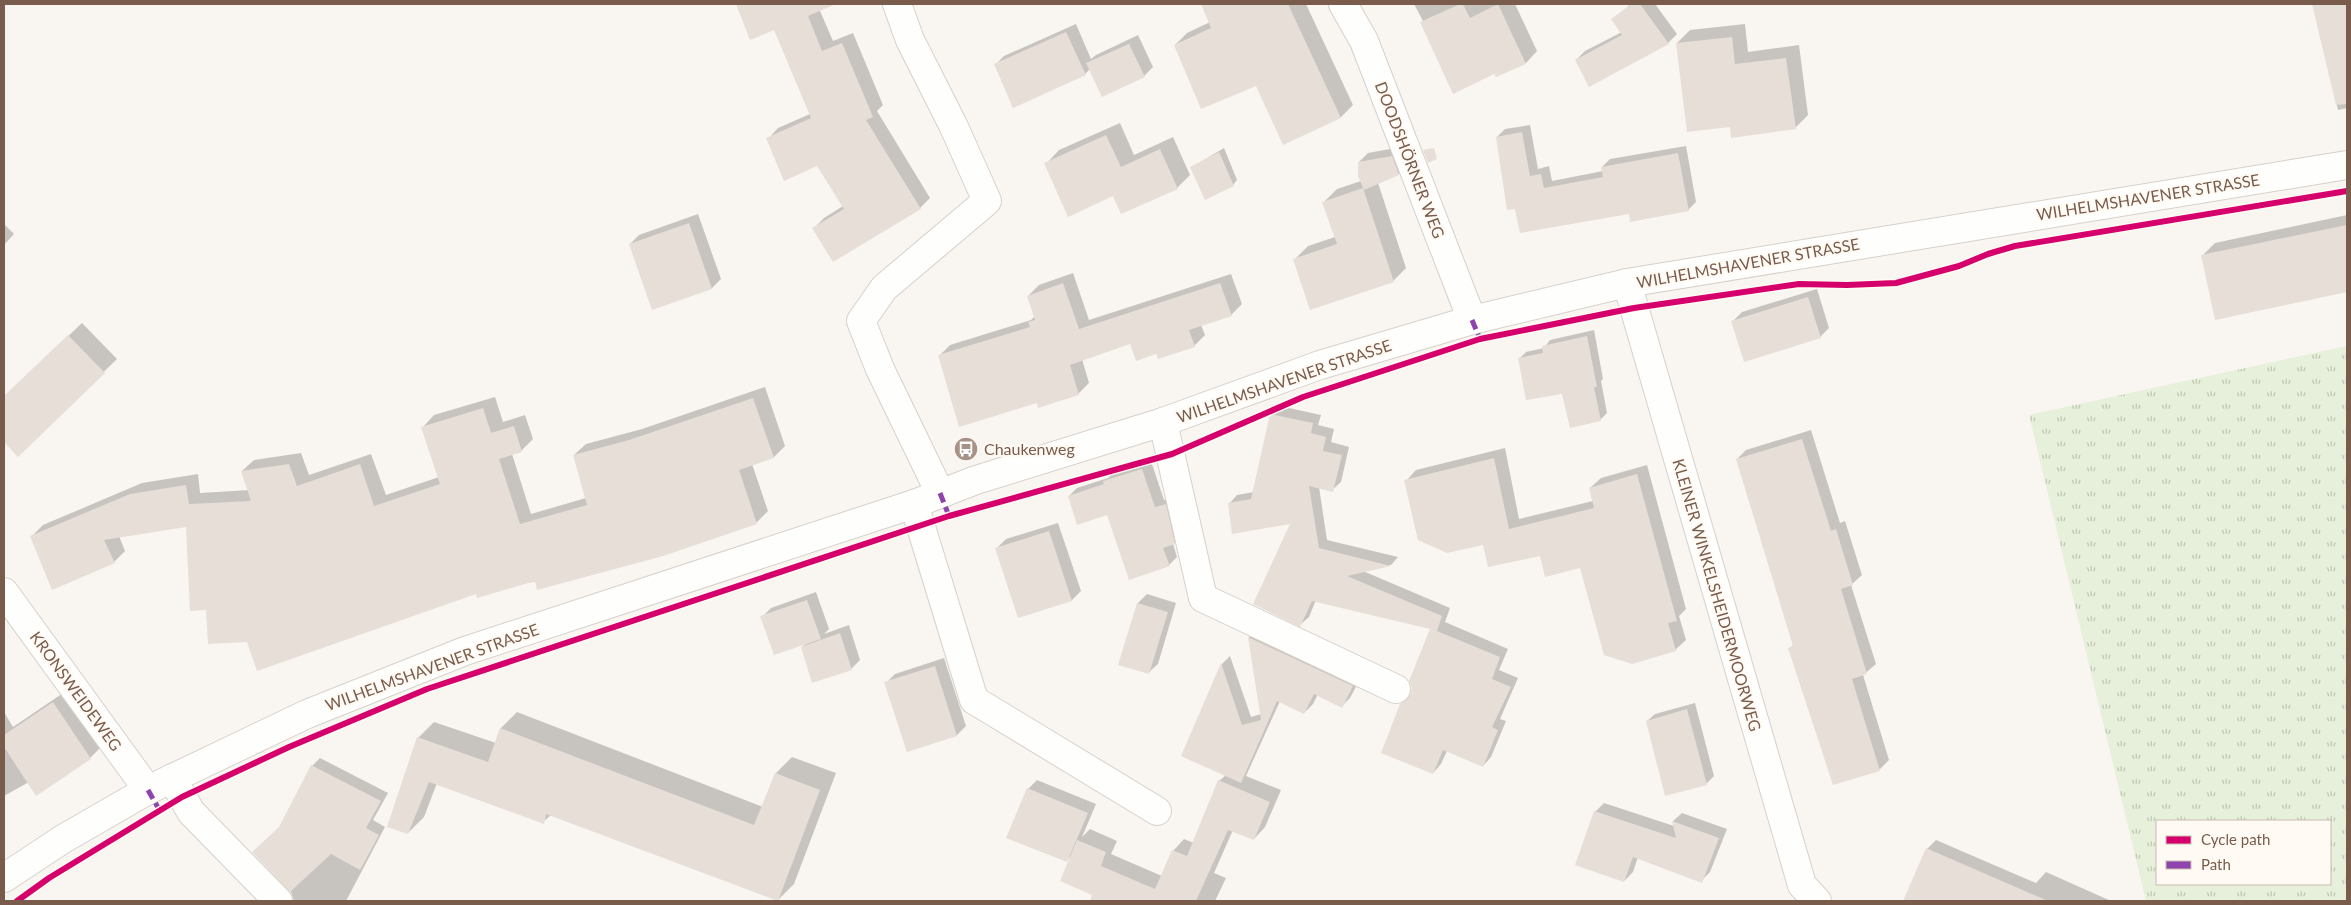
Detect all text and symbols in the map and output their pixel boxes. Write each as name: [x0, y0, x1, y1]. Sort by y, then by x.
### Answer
street label: DOODSHÖRNER WEG: [1372, 79, 1449, 241]
street label: WILHELMSHAVENER STRASSE: [2035, 169, 2261, 224]
street label: WILHELMSHAVENER STRASSE: [1635, 234, 1861, 291]
street label: WILHELMSHAVENER STRASSE: [1174, 335, 1394, 426]
bus stop icon: Chaukenweg: [953, 436, 979, 462]
place label: Chaukenweg: [984, 439, 1075, 458]
street label: KLEINER WINKELSHEIDERMOORWEG: [1669, 456, 1766, 733]
street label: WILHELMSHAVENER STRASSE: [322, 619, 541, 714]
street label: KRONSWEIDEWEG: [27, 627, 126, 754]
legend: [2156, 820, 2331, 885]
text: Cycle path: [2201, 830, 2270, 848]
text: Path: [2201, 855, 2231, 873]

